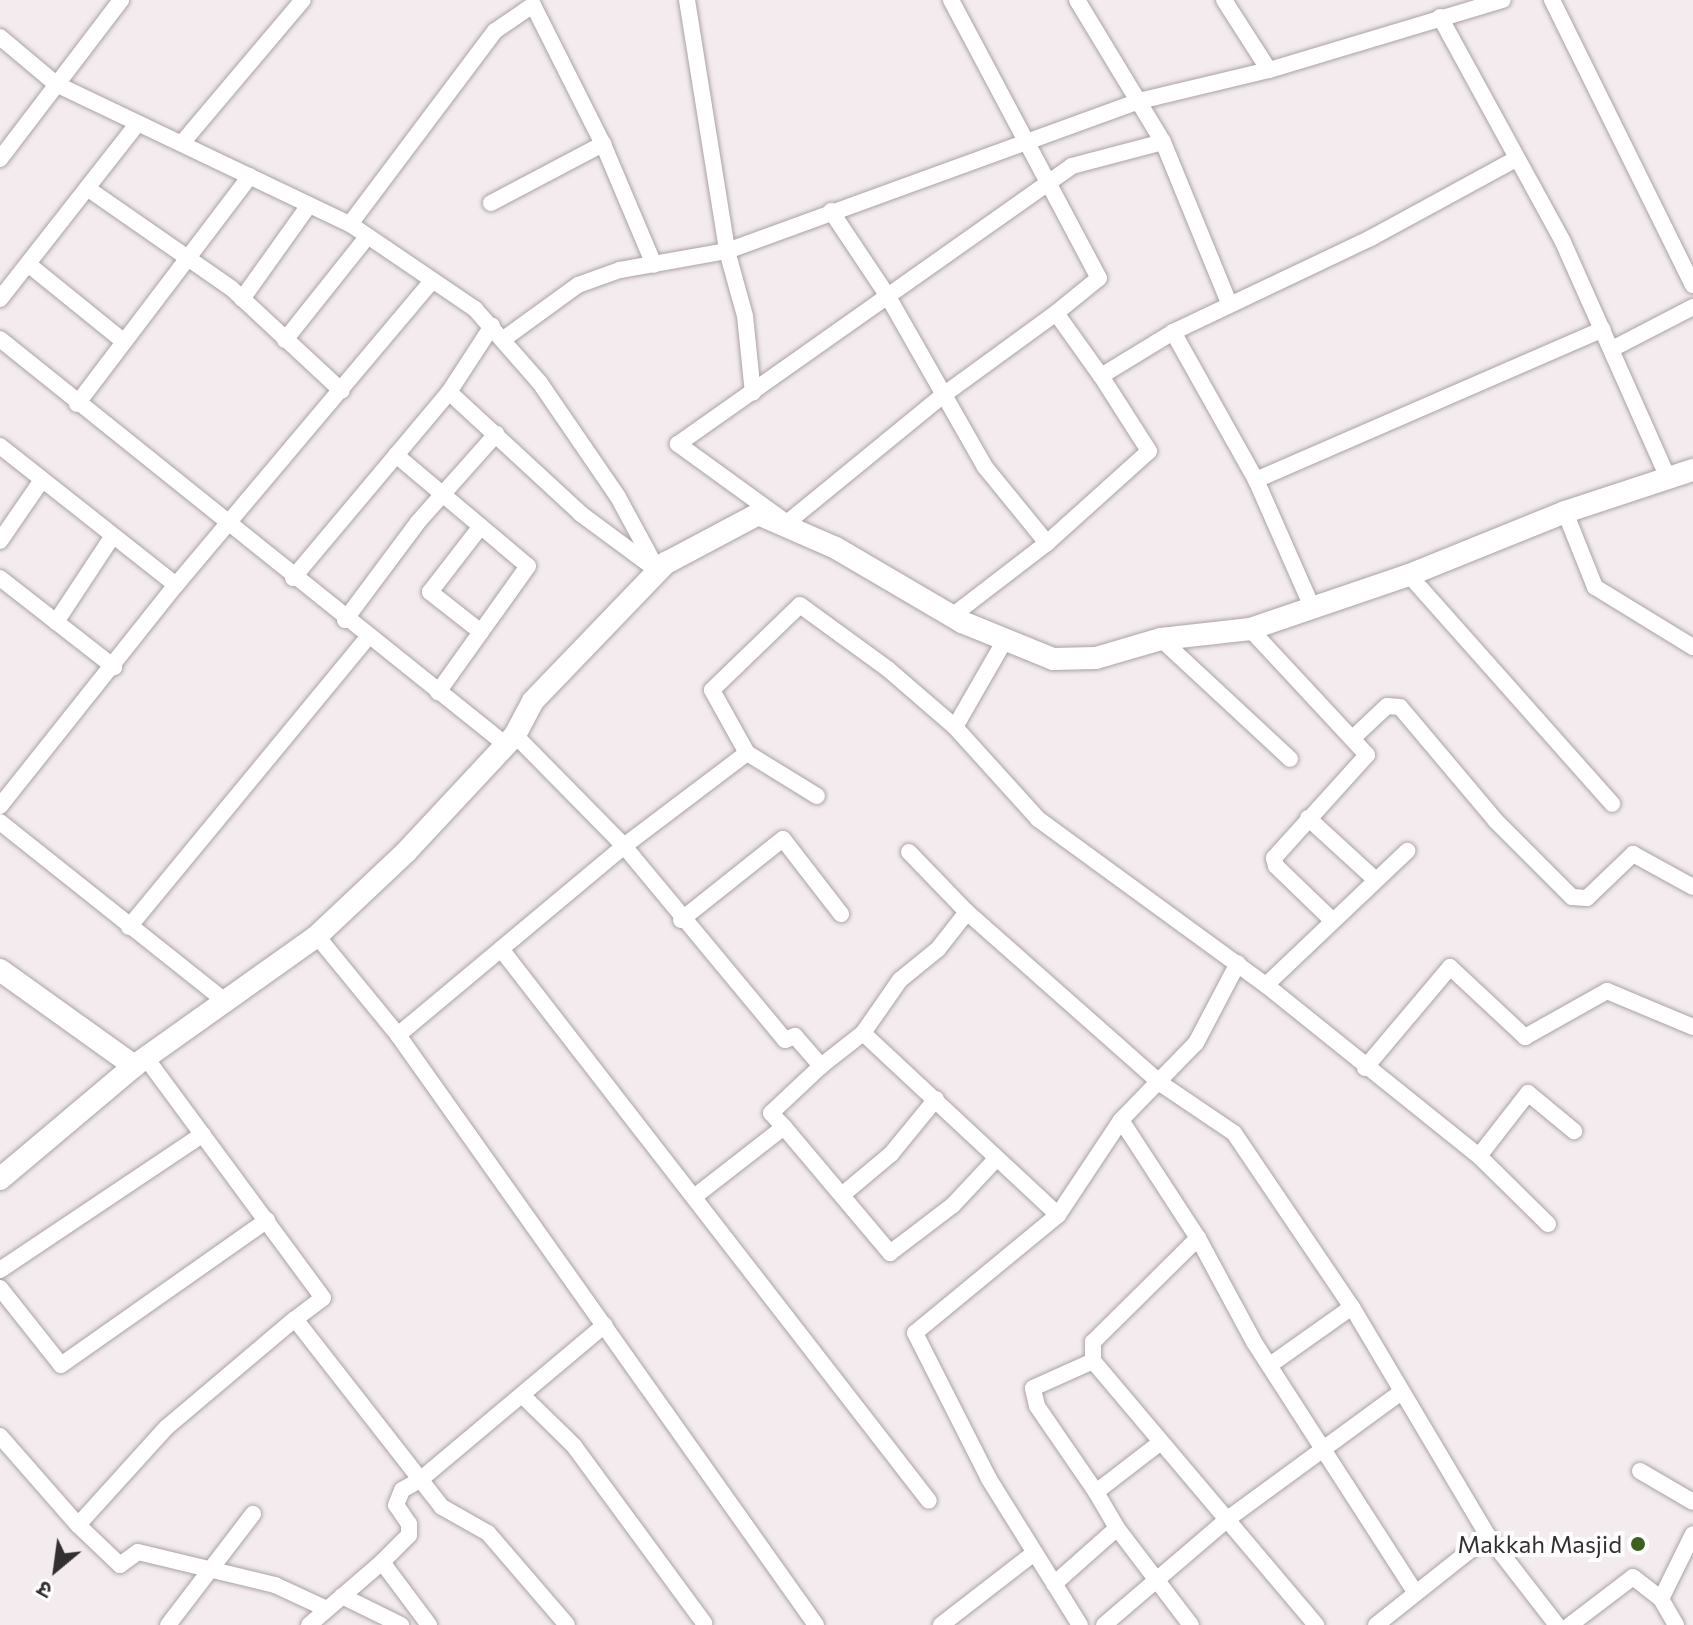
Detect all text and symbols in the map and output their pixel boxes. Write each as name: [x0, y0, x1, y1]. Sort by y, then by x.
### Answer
north arrow: [16, 1529, 96, 1609]
place label: Makkah Masjid: [1457, 1530, 1622, 1558]
marker: Makkah Masjid: [1629, 1535, 1647, 1553]
text: उ: [32, 1575, 56, 1605]

